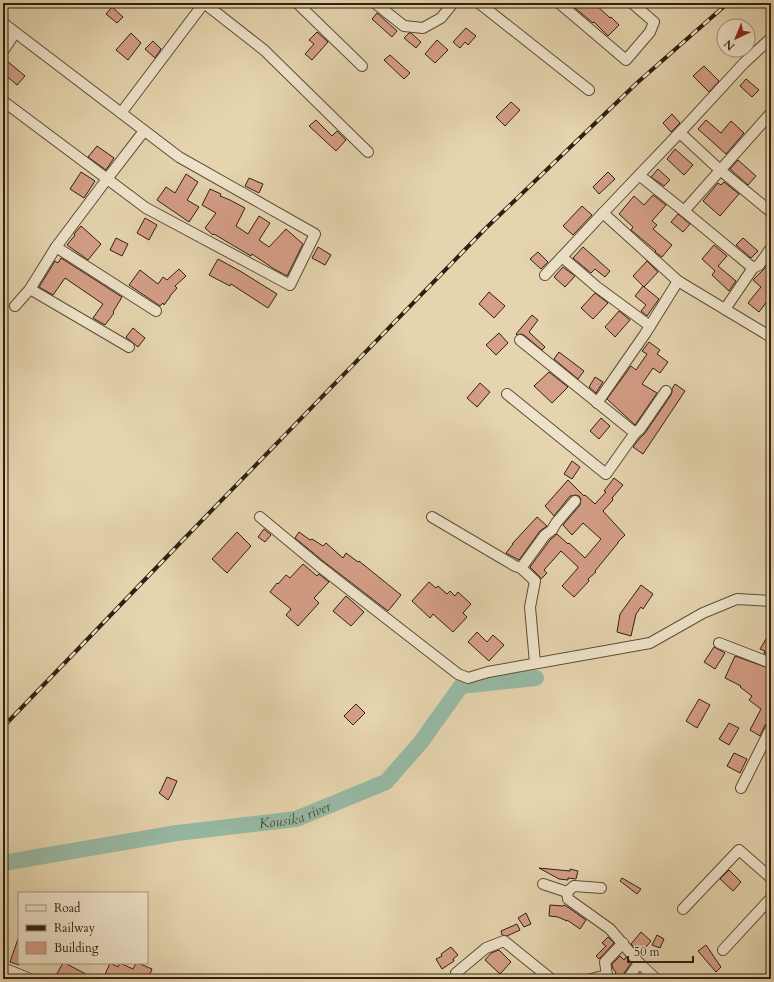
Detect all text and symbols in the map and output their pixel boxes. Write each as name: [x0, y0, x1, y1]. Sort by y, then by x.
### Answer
north arrow: [716, 18, 756, 58]
text: N: [720, 36, 738, 54]
water label: Kousika river: [258, 796, 334, 833]
legend: [18, 892, 148, 964]
text: Road: [54, 900, 81, 916]
text: Railway: [54, 920, 96, 936]
scale bar: [628, 938, 693, 964]
text: Building: [54, 940, 99, 956]
text: 50 m: [634, 944, 661, 960]

